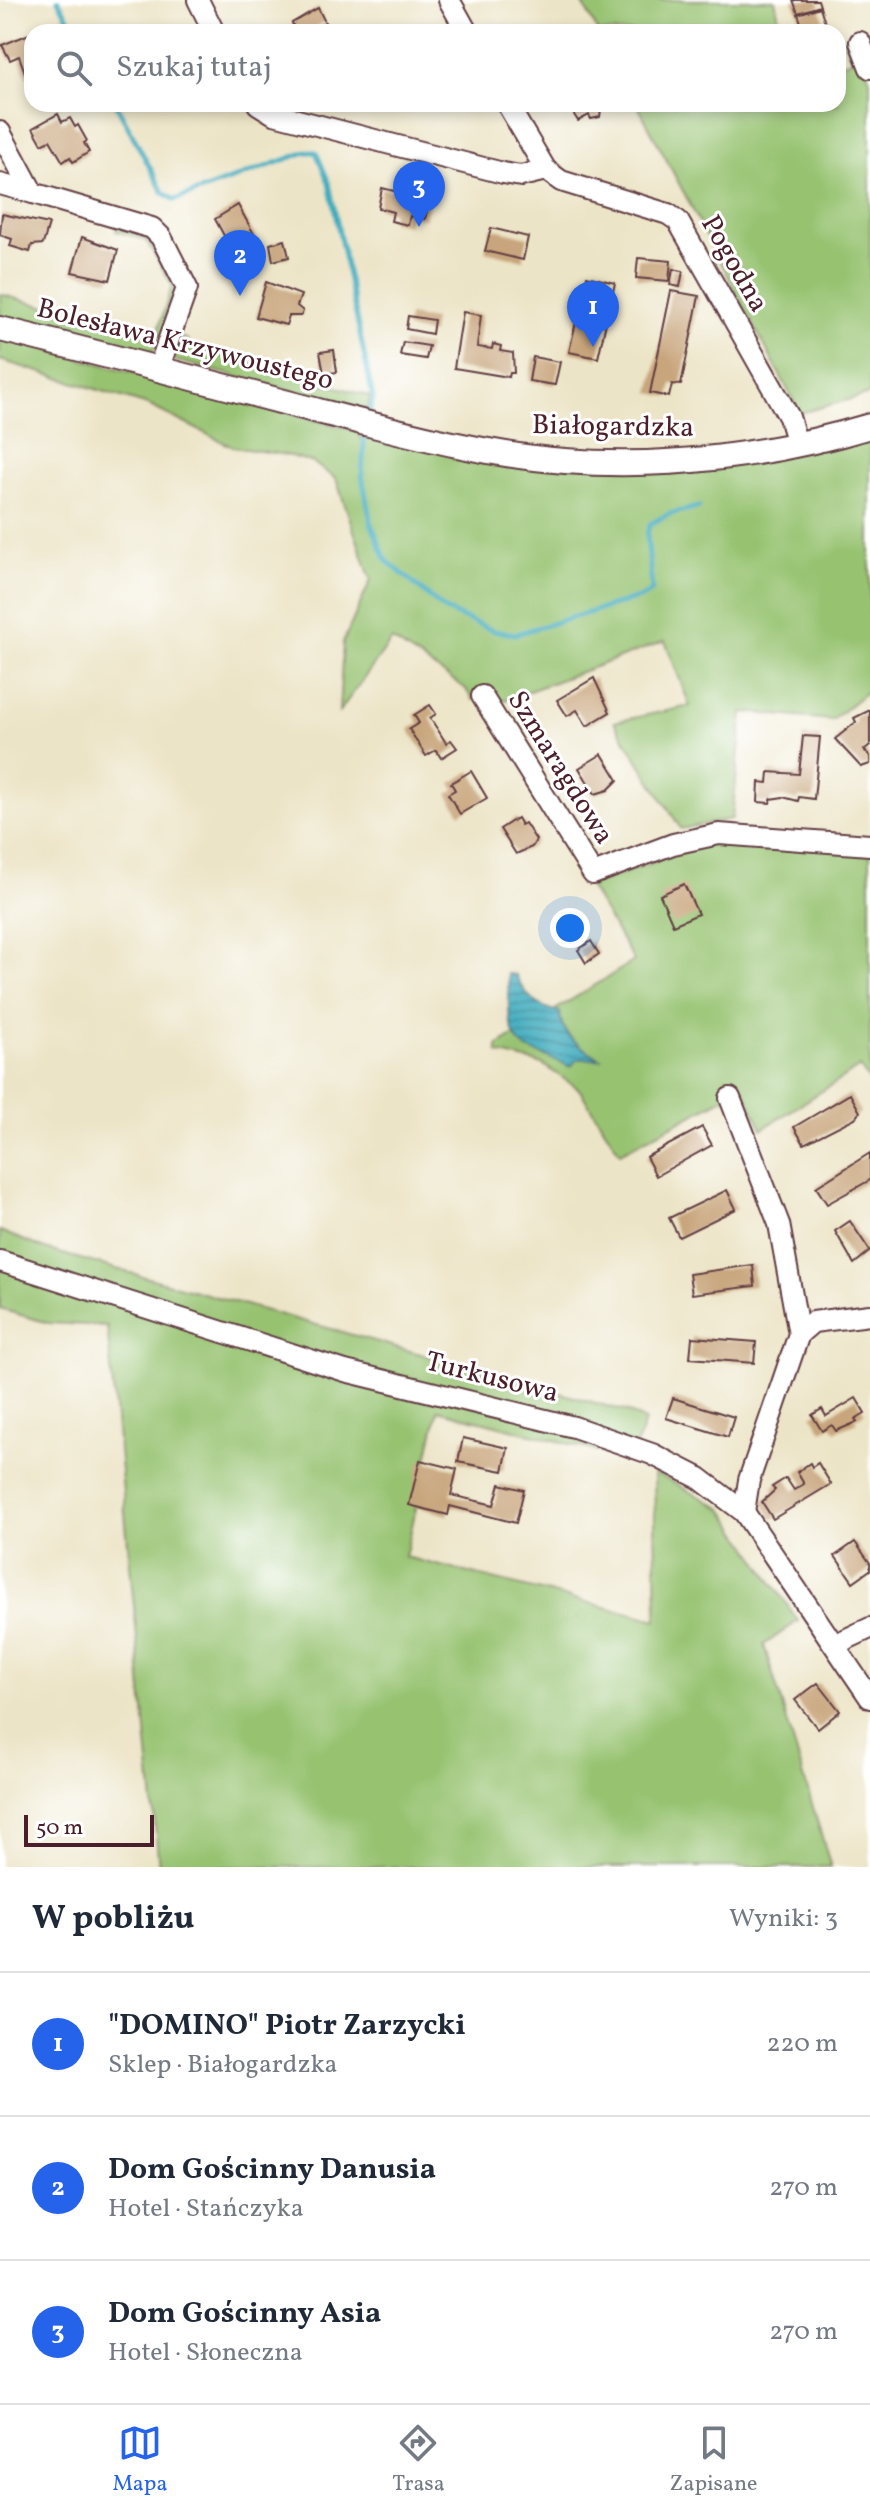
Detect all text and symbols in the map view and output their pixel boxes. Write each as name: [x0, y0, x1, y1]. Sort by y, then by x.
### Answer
search box: [24, 24, 846, 112]
icon: search: [52, 46, 96, 90]
text: Szukaj tutaj: [116, 47, 272, 89]
pin: 3: [393, 161, 445, 227]
street label: Pogodna: [691, 208, 777, 320]
pin: 2: [214, 230, 266, 296]
pin: 1: [567, 281, 619, 347]
street label: Bolesława Krzywoustego: [33, 289, 337, 401]
street label: Białogardzka: [532, 406, 694, 448]
street label: Szmaragdowa: [497, 684, 623, 852]
your location: [550, 908, 590, 948]
street label: Turkusowa: [421, 1343, 563, 1413]
scale bar: [24, 1811, 154, 1847]
text: 50 m: [36, 1813, 83, 1844]
text: W pobliżu: [32, 1896, 195, 1943]
text: Wyniki: 3: [729, 1901, 838, 1937]
text: "DOMINO" Piotr Zarzycki: [108, 2005, 466, 2047]
text: 1: [53, 2026, 63, 2062]
text: 220 m: [766, 2026, 838, 2062]
text: Sklep · Białogardzka: [108, 2047, 338, 2083]
text: Dom Gościnny Danusia: [108, 2149, 436, 2191]
text: 2: [51, 2170, 65, 2206]
text: 270 m: [769, 2170, 838, 2206]
text: Hotel · Stańczyka: [108, 2191, 304, 2227]
text: Dom Gościnny Asia: [108, 2293, 382, 2335]
text: 3: [51, 2314, 65, 2350]
text: 270 m: [769, 2314, 838, 2350]
text: Hotel · Słoneczna: [108, 2335, 303, 2371]
tab: Mapa: [112, 2421, 167, 2500]
tab: Trasa: [392, 2421, 445, 2500]
tab: Zapisane: [670, 2421, 758, 2500]

